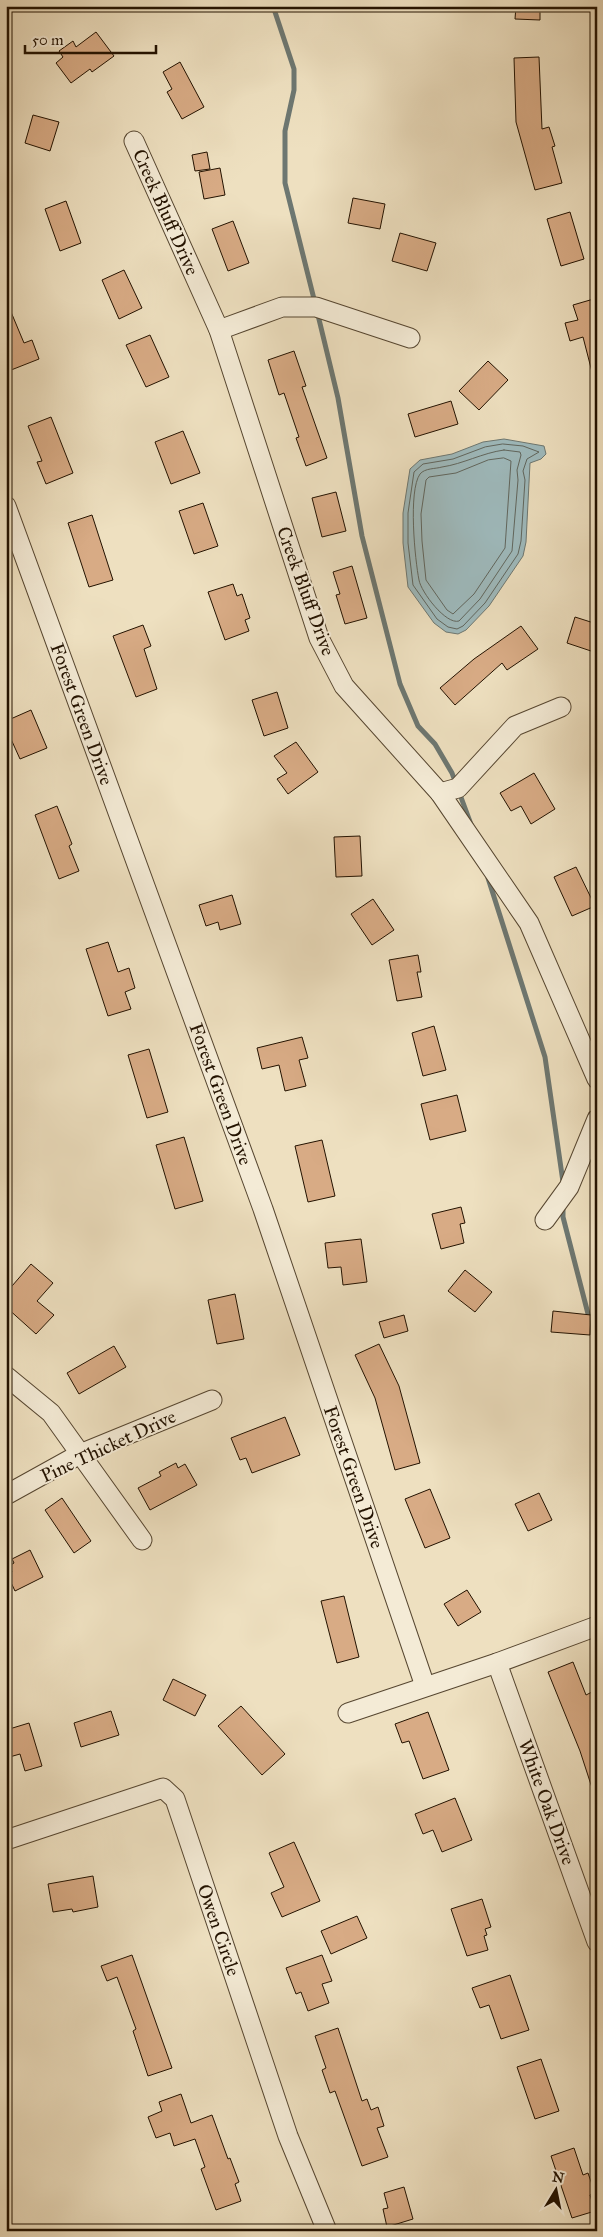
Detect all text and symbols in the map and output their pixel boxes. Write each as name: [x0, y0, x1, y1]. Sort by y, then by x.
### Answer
scale bar: [25, 22, 156, 54]
text: 50 m: [32, 31, 64, 49]
street label: Creek Bluff Drive: [128, 145, 204, 279]
street label: Creek Bluff Drive: [272, 523, 340, 659]
street label: Forest Green Drive: [46, 640, 118, 788]
street label: Forest Green Drive: [185, 1020, 257, 1168]
street label: Forest Green Drive: [319, 1403, 389, 1551]
street label: Pine Thicket Drive: [37, 1405, 179, 1487]
street label: White Oak Drive: [514, 1736, 580, 1868]
street label: Owen Circle: [193, 1881, 245, 1979]
north arrow: [530, 2164, 580, 2214]
text: N: [551, 2168, 566, 2187]

